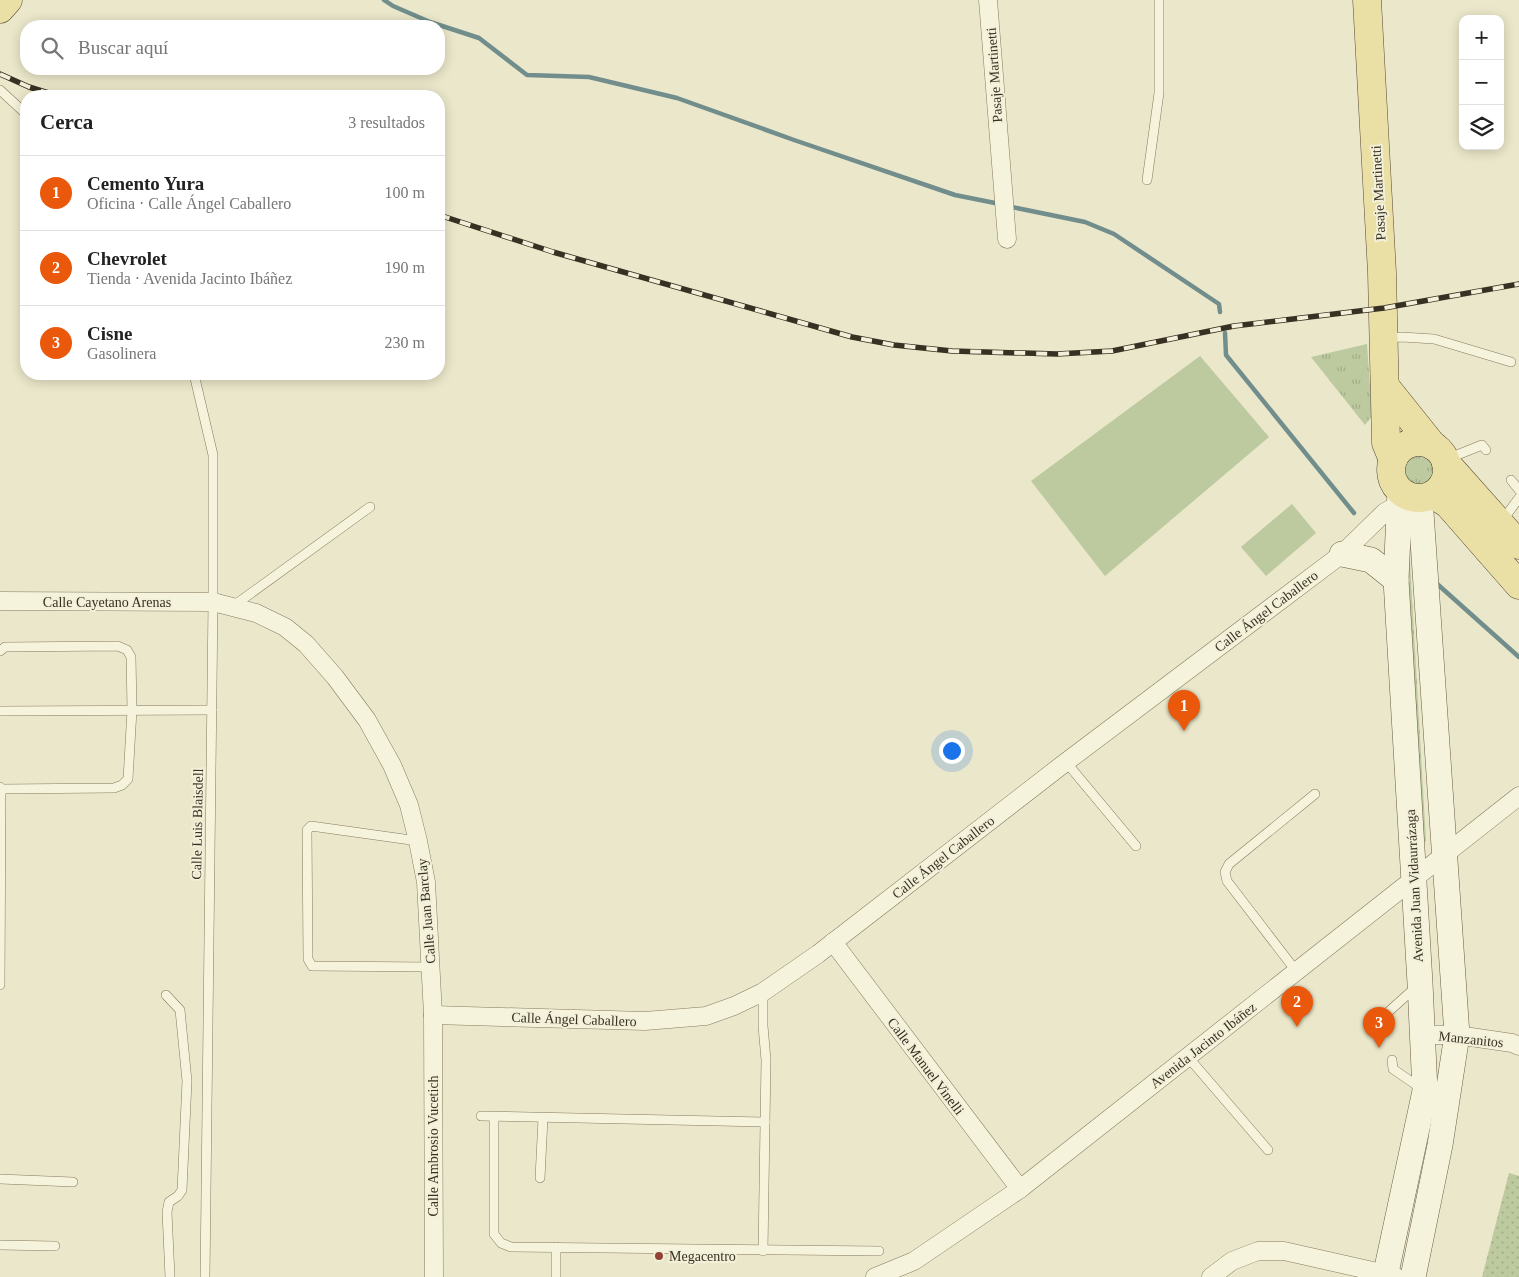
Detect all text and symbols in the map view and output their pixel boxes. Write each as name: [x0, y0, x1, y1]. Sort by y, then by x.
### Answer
map controls: [1459, 15, 1504, 150]
button: +: [1459, 15, 1504, 60]
search box: [20, 20, 445, 75]
street label: Pasaje Martinetti: [984, 27, 1005, 123]
icon: search: [38, 34, 66, 62]
text: Buscar aquí: [78, 37, 168, 58]
button: −: [1459, 60, 1504, 105]
button: layers: [1459, 105, 1504, 150]
text: Cerca: [40, 110, 93, 134]
text: 3 resultados: [348, 114, 425, 131]
street label: Pasaje Martinetti: [1369, 145, 1388, 241]
text: Cemento Yura: [87, 173, 204, 194]
text: 1: [52, 184, 60, 201]
text: 100 m: [385, 184, 425, 201]
text: Oficina · Calle Ángel Caballero: [87, 195, 291, 212]
text: Chevrolet: [87, 248, 167, 269]
text: 2: [52, 259, 60, 276]
text: 190 m: [385, 259, 425, 276]
text: Tienda · Avenida Jacinto Ibáñez: [87, 270, 292, 287]
text: Cisne: [87, 323, 132, 344]
text: 3: [52, 334, 60, 351]
text: 230 m: [385, 334, 425, 351]
text: Gasolinera: [87, 345, 156, 362]
street label: Calle Ángel Caballero: [1211, 567, 1321, 655]
street label: Calle Cayetano Arenas: [43, 595, 171, 610]
pin: 1: [1168, 690, 1200, 731]
your location: [939, 738, 965, 764]
street label: Calle Luis Blaisdell: [189, 768, 206, 880]
street label: Avenida Juan Vidaurrázaga: [1403, 808, 1426, 963]
street label: Calle Ángel Caballero: [889, 812, 997, 902]
street label: Calle Juan Barclay: [414, 858, 439, 964]
pin: 2: [1281, 986, 1313, 1027]
street label: Avenida Jacinto Ibáñez: [1147, 999, 1259, 1091]
pin: 3: [1363, 1007, 1395, 1048]
street label: Calle Ángel Caballero: [511, 1009, 637, 1029]
street label: Calle Manuel Vinelli: [884, 1015, 967, 1118]
street label: Manzanitos: [1438, 1029, 1504, 1050]
street label: Calle Ambrosio Vucetich: [426, 1075, 441, 1217]
place label: Megacentro: [669, 1249, 736, 1264]
marker: Megacentro: [653, 1250, 665, 1262]

